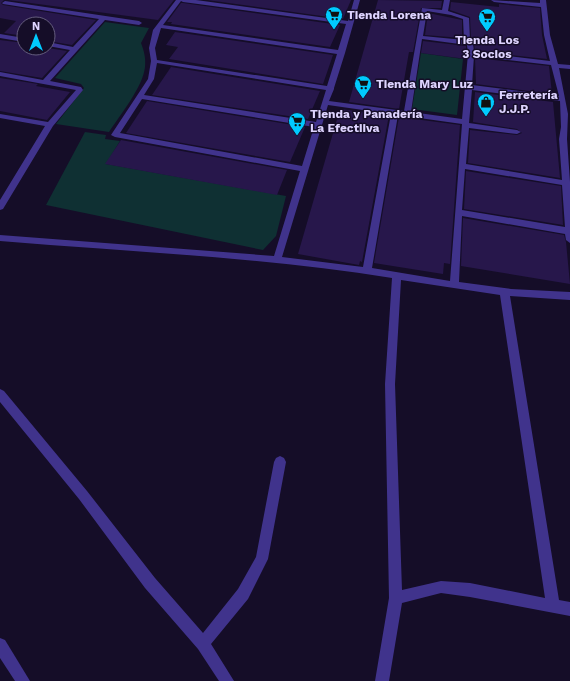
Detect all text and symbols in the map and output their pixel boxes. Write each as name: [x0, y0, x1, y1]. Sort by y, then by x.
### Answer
supermarket icon: Tienda Lorena: [324, 5, 344, 30]
supermarket icon: Tienda Los 3 Socios: [477, 7, 497, 32]
place label: Tienda Lorena: [347, 8, 431, 22]
north arrow: [16, 16, 56, 56]
text: N: [32, 20, 40, 33]
place label: Tienda Los 3 Socios: [455, 33, 520, 61]
supermarket icon: Tienda Mary Luz: [353, 74, 373, 99]
place label: Tienda Mary Luz: [376, 77, 473, 91]
place label: Ferretería J.J.P.: [499, 88, 558, 116]
shop icon: Ferretería J.J.P.: [476, 92, 496, 117]
place label: Tienda y Panadería La Efectiiva: [310, 107, 423, 135]
supermarket icon: Tienda y Panadería La Efectiiva: [287, 111, 307, 136]

